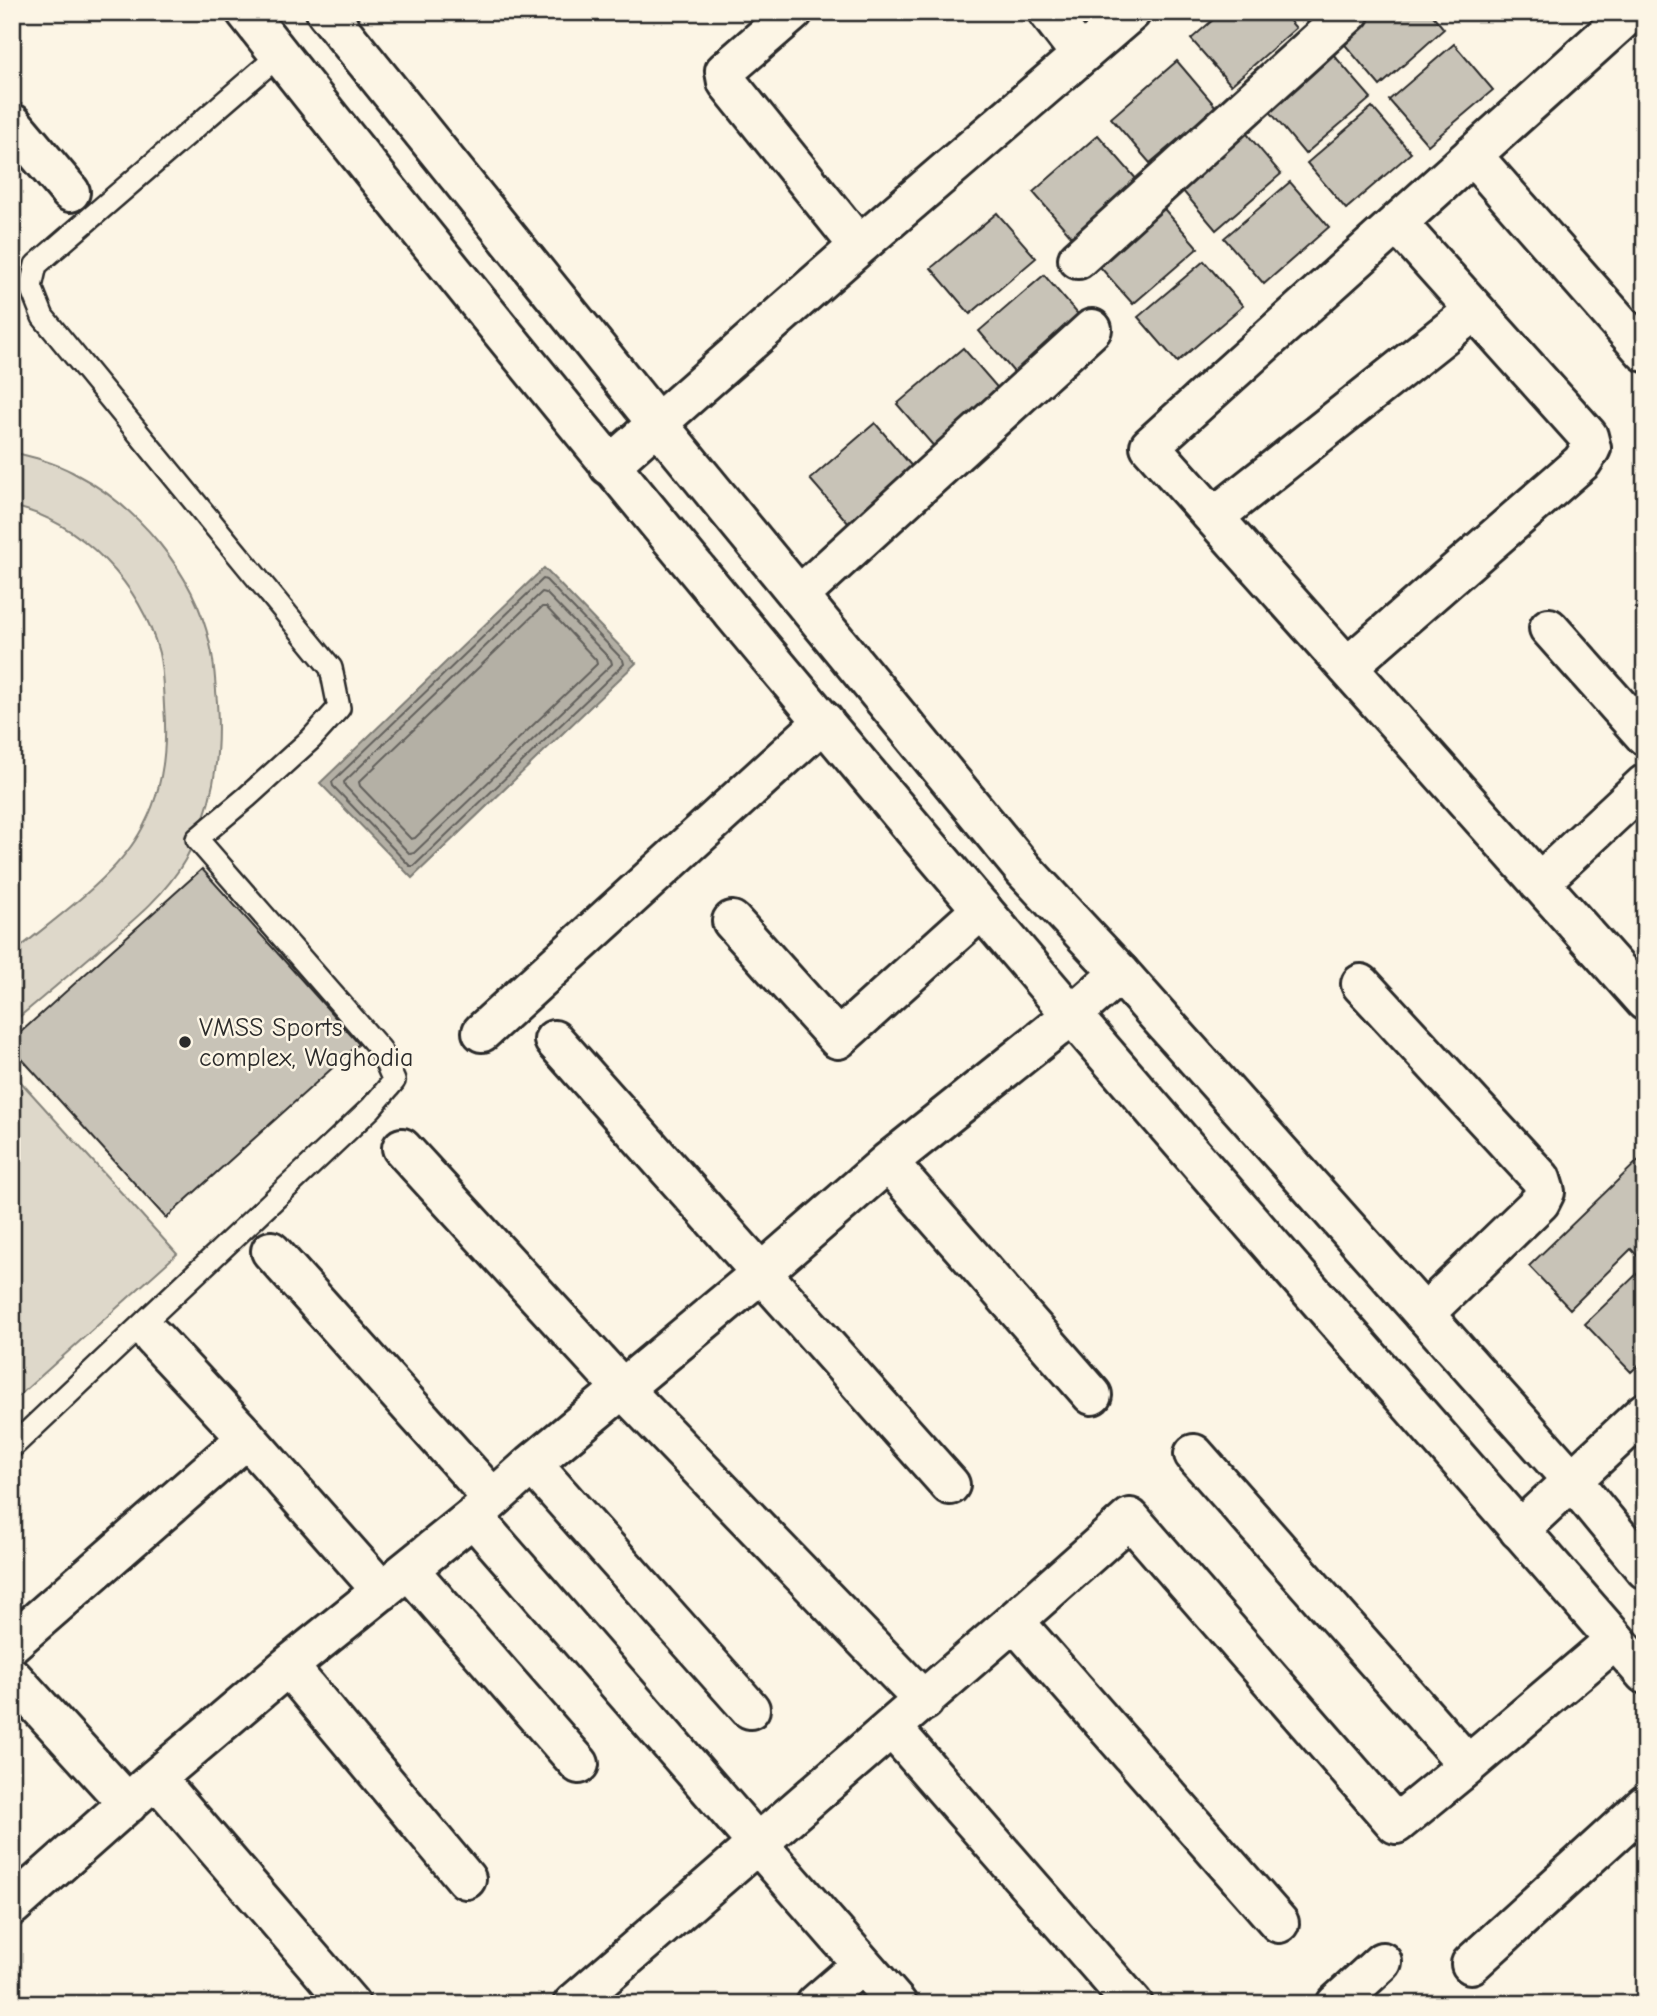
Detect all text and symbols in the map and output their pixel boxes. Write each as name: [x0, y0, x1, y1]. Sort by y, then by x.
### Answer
place label: VMSS Sports complex, Waghodia: [199, 1013, 413, 1073]
marker: VMSS Sports complex, Waghodia: [177, 1034, 193, 1050]

